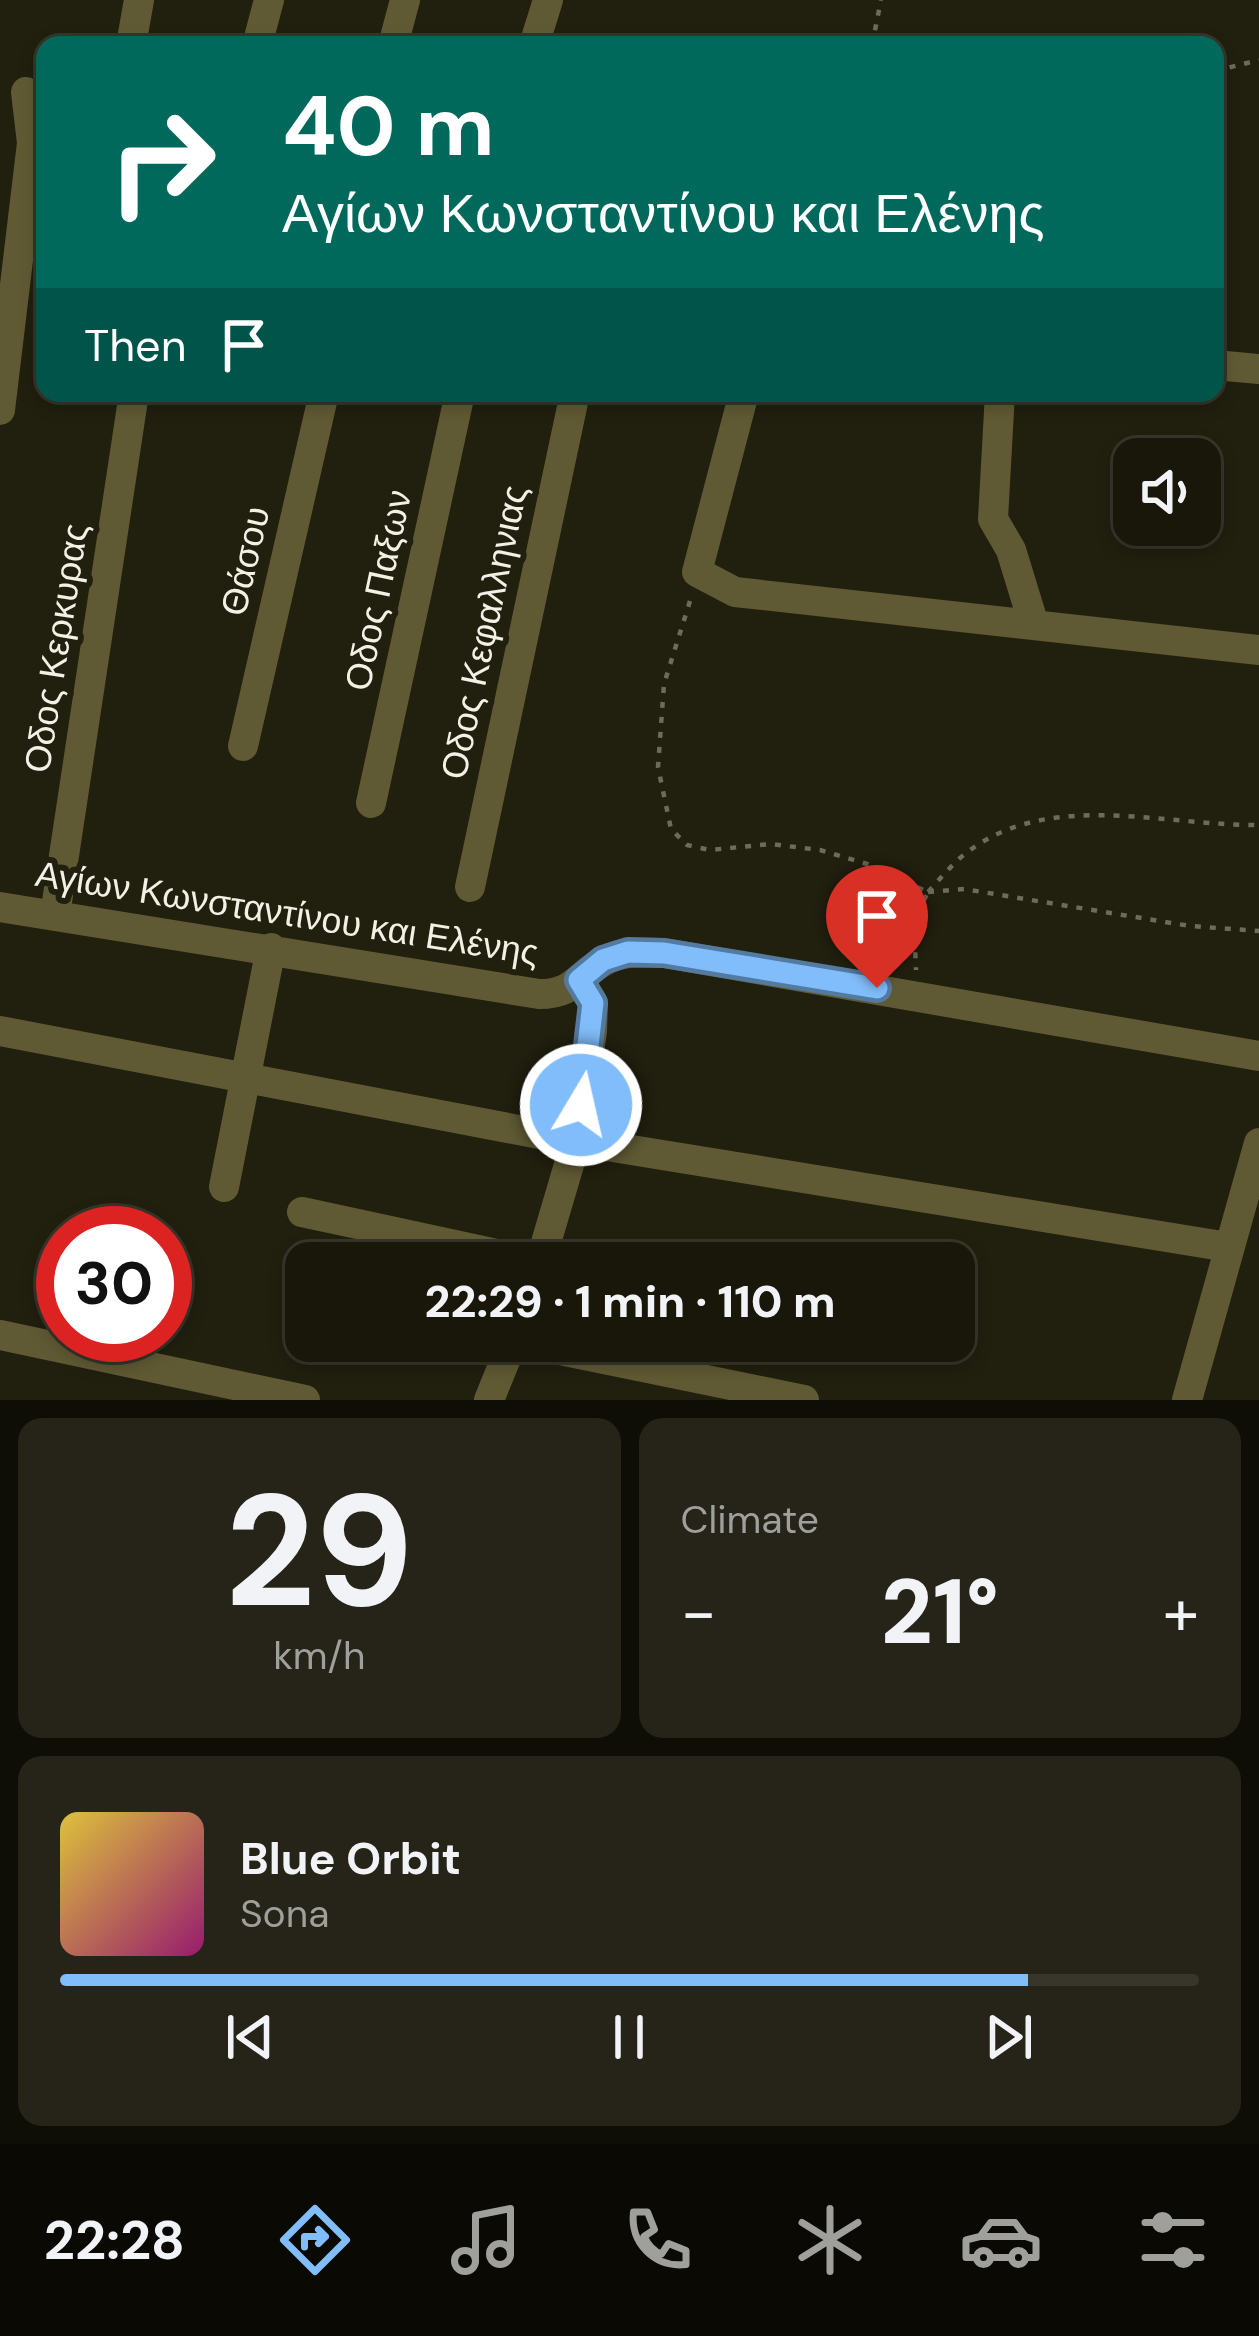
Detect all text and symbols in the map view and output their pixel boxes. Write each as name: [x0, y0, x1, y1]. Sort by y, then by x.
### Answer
text: 40 m: [282, 72, 495, 181]
icon: right: [84, 84, 240, 240]
text: Αγίων Κωνσταντίνου και Ελένης: [282, 178, 1045, 249]
icon: arrive: [211, 312, 277, 378]
text: Then: [84, 316, 187, 375]
map controls: [1113, 438, 1221, 546]
button: sound: [1113, 438, 1221, 546]
street label: Οδος Κεφαλληνιας: [430, 481, 538, 783]
street label: Οδος Παξων: [334, 485, 422, 695]
street label: Θάσου: [210, 502, 280, 620]
street label: Οδος Κερκυρας: [13, 520, 99, 776]
street label: Αγίων Κωνσταντίνου και Ελένης: [32, 850, 542, 976]
pin: [826, 865, 928, 988]
icon: arrive: [844, 883, 910, 949]
position arrow: [518, 1042, 644, 1168]
speed limit sign: 30: [36, 1206, 192, 1362]
text: 22:29 · 1 min · 110 m: [424, 1272, 836, 1331]
text: 29: [225, 1450, 413, 1653]
text: Climate: [681, 1494, 819, 1545]
text: 21°: [881, 1554, 999, 1671]
text: −: [681, 1570, 717, 1655]
text: +: [1163, 1570, 1199, 1655]
text: km/h: [273, 1630, 365, 1681]
text: Blue Orbit: [240, 1829, 461, 1888]
text: Sona: [240, 1888, 329, 1939]
icon: previous: [217, 2004, 283, 2070]
icon: pause: [596, 2004, 662, 2070]
icon: next: [976, 2004, 1042, 2070]
icon: directions: [273, 2198, 357, 2282]
icon: music: [444, 2198, 528, 2282]
icon: phone: [616, 2198, 700, 2282]
icon: climate: [788, 2198, 872, 2282]
icon: car: [959, 2198, 1043, 2282]
icon: filters: [1131, 2198, 1215, 2282]
text: 22:28: [44, 2205, 185, 2276]

